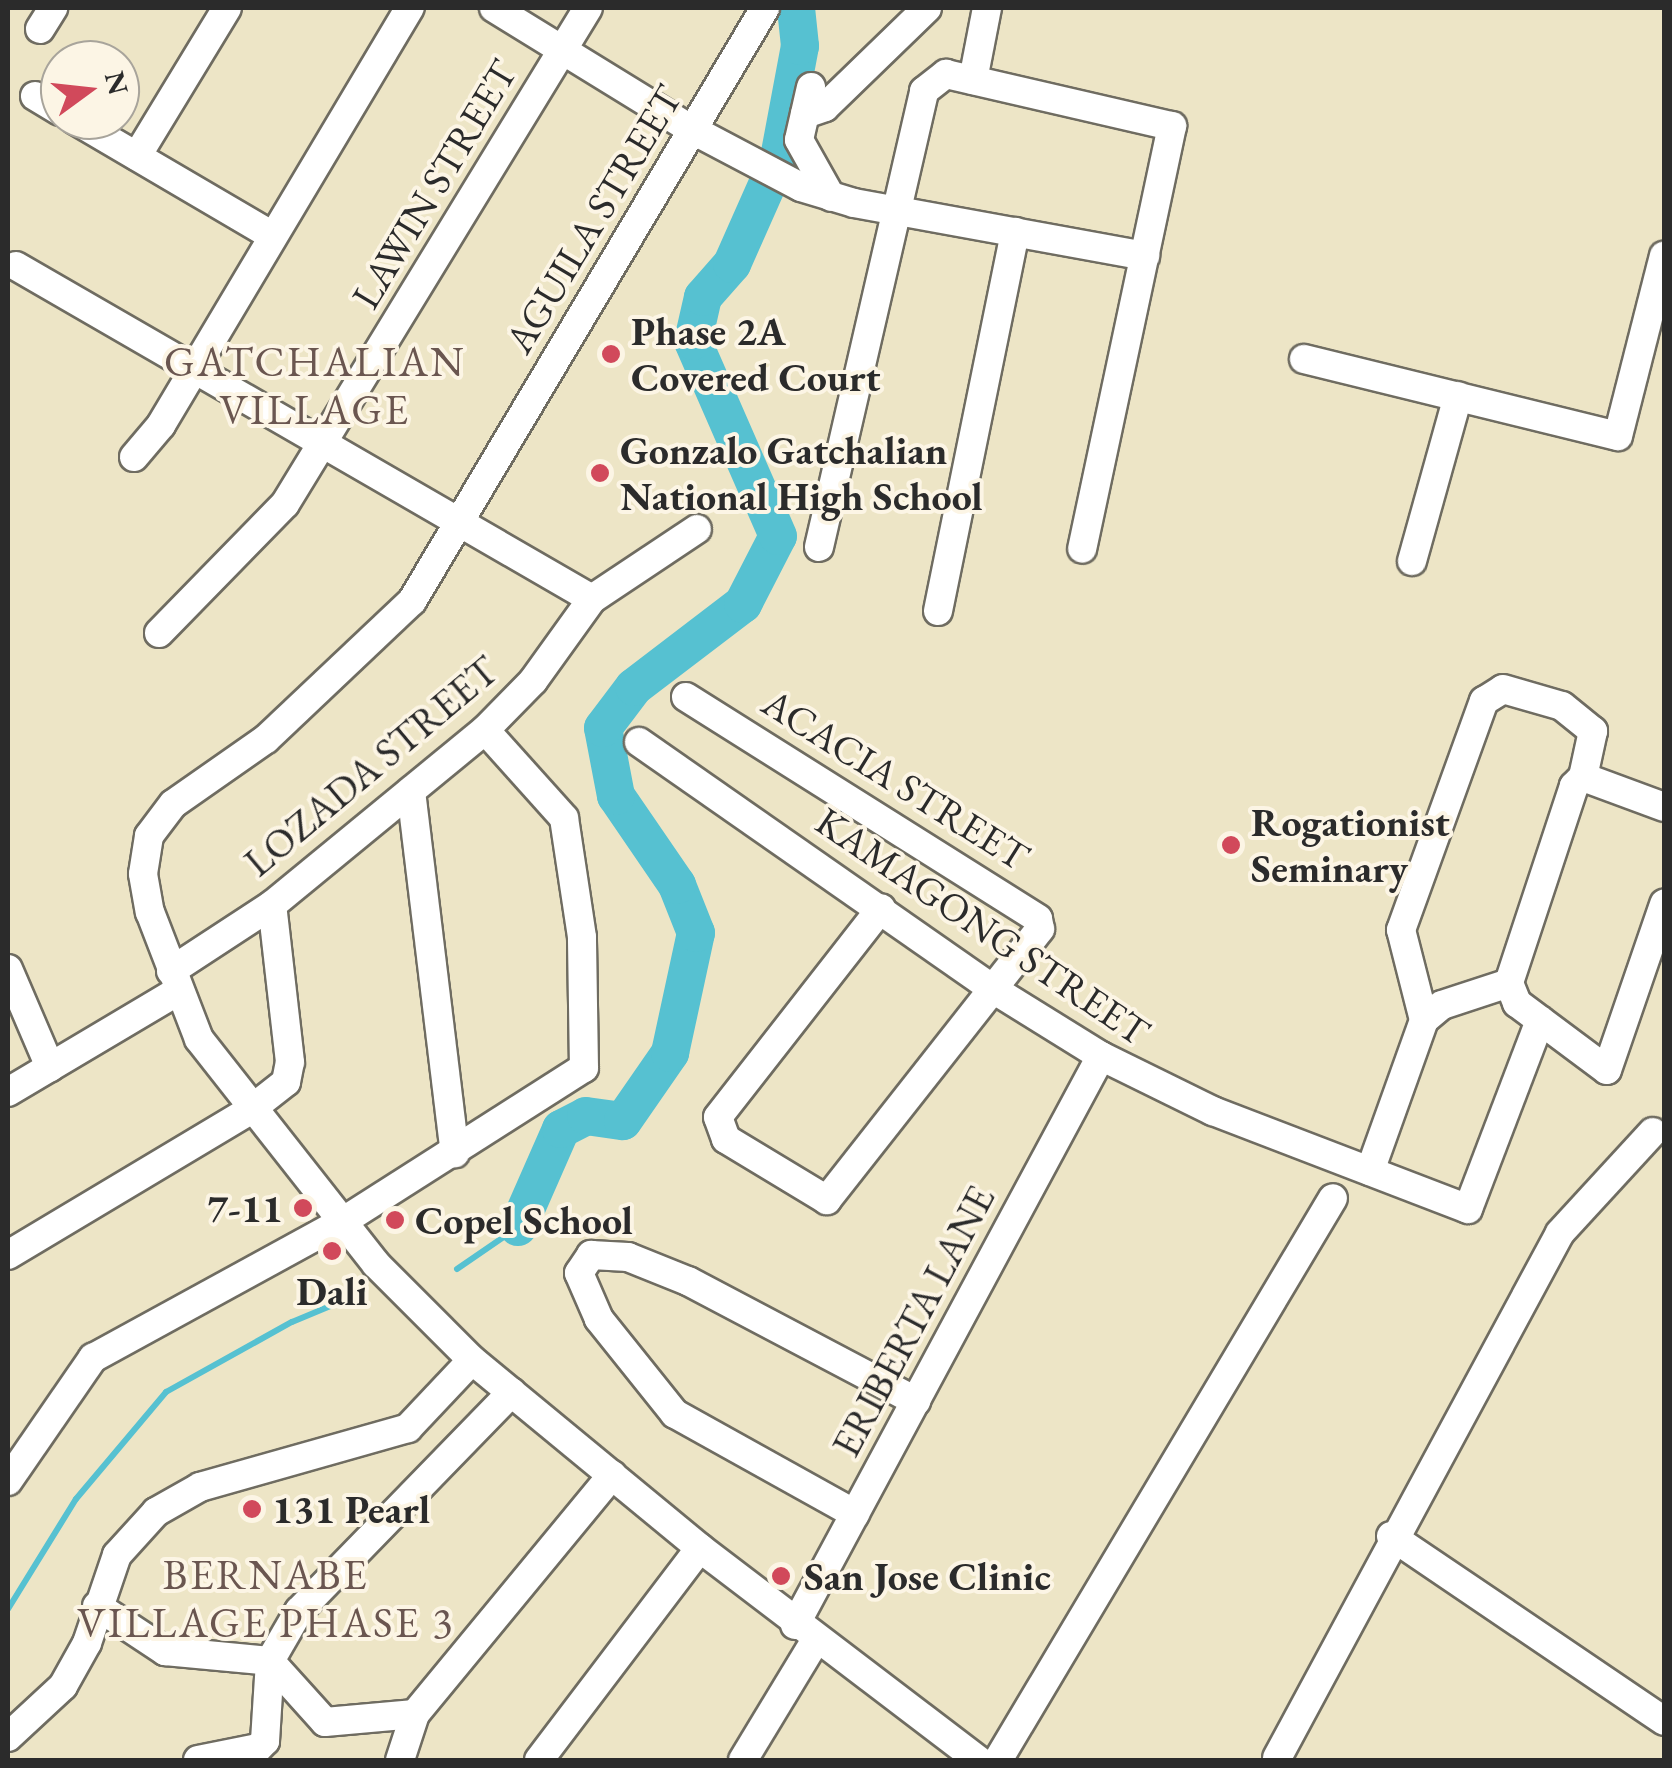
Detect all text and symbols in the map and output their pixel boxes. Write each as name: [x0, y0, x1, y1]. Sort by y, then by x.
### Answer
north arrow: [40, 40, 140, 140]
street label: LAWIN STREET: [341, 51, 527, 317]
text: N: [97, 67, 137, 98]
street label: AGUILA STREET: [494, 77, 692, 361]
place label: Phase 2A Covered Court: [631, 307, 881, 401]
district label: GATCHALIAN VILLAGE: [164, 337, 466, 436]
marker: Phase 2A Covered Court: [600, 343, 622, 365]
place label: Gonzalo Gatchalian National High School: [620, 426, 983, 520]
marker: Gonzalo Gatchalian National High School: [589, 462, 611, 484]
street label: LOZADA STREET: [234, 646, 508, 886]
street label: ACACIA STREET: [754, 678, 1038, 880]
street label: KAMAGONG STREET: [807, 797, 1159, 1055]
place label: Rogationist Seminary: [1251, 798, 1450, 892]
marker: Rogationist Seminary: [1220, 834, 1242, 856]
street label: ERIBERTA LANE: [821, 1177, 1005, 1465]
place label: 7-11: [207, 1184, 283, 1232]
place label: Copel School: [415, 1196, 633, 1244]
marker: 7-11: [292, 1197, 314, 1219]
marker: Copel School: [384, 1209, 406, 1231]
marker: Dali: [321, 1240, 343, 1262]
place label: Dali: [296, 1267, 368, 1315]
place label: 131 Pearl: [272, 1485, 430, 1533]
marker: 131 Pearl: [241, 1498, 263, 1520]
district label: BERNABE VILLAGE PHASE 3: [77, 1550, 455, 1648]
place label: San Jose Clinic: [804, 1552, 1051, 1600]
marker: San Jose Clinic: [768, 1563, 794, 1589]

